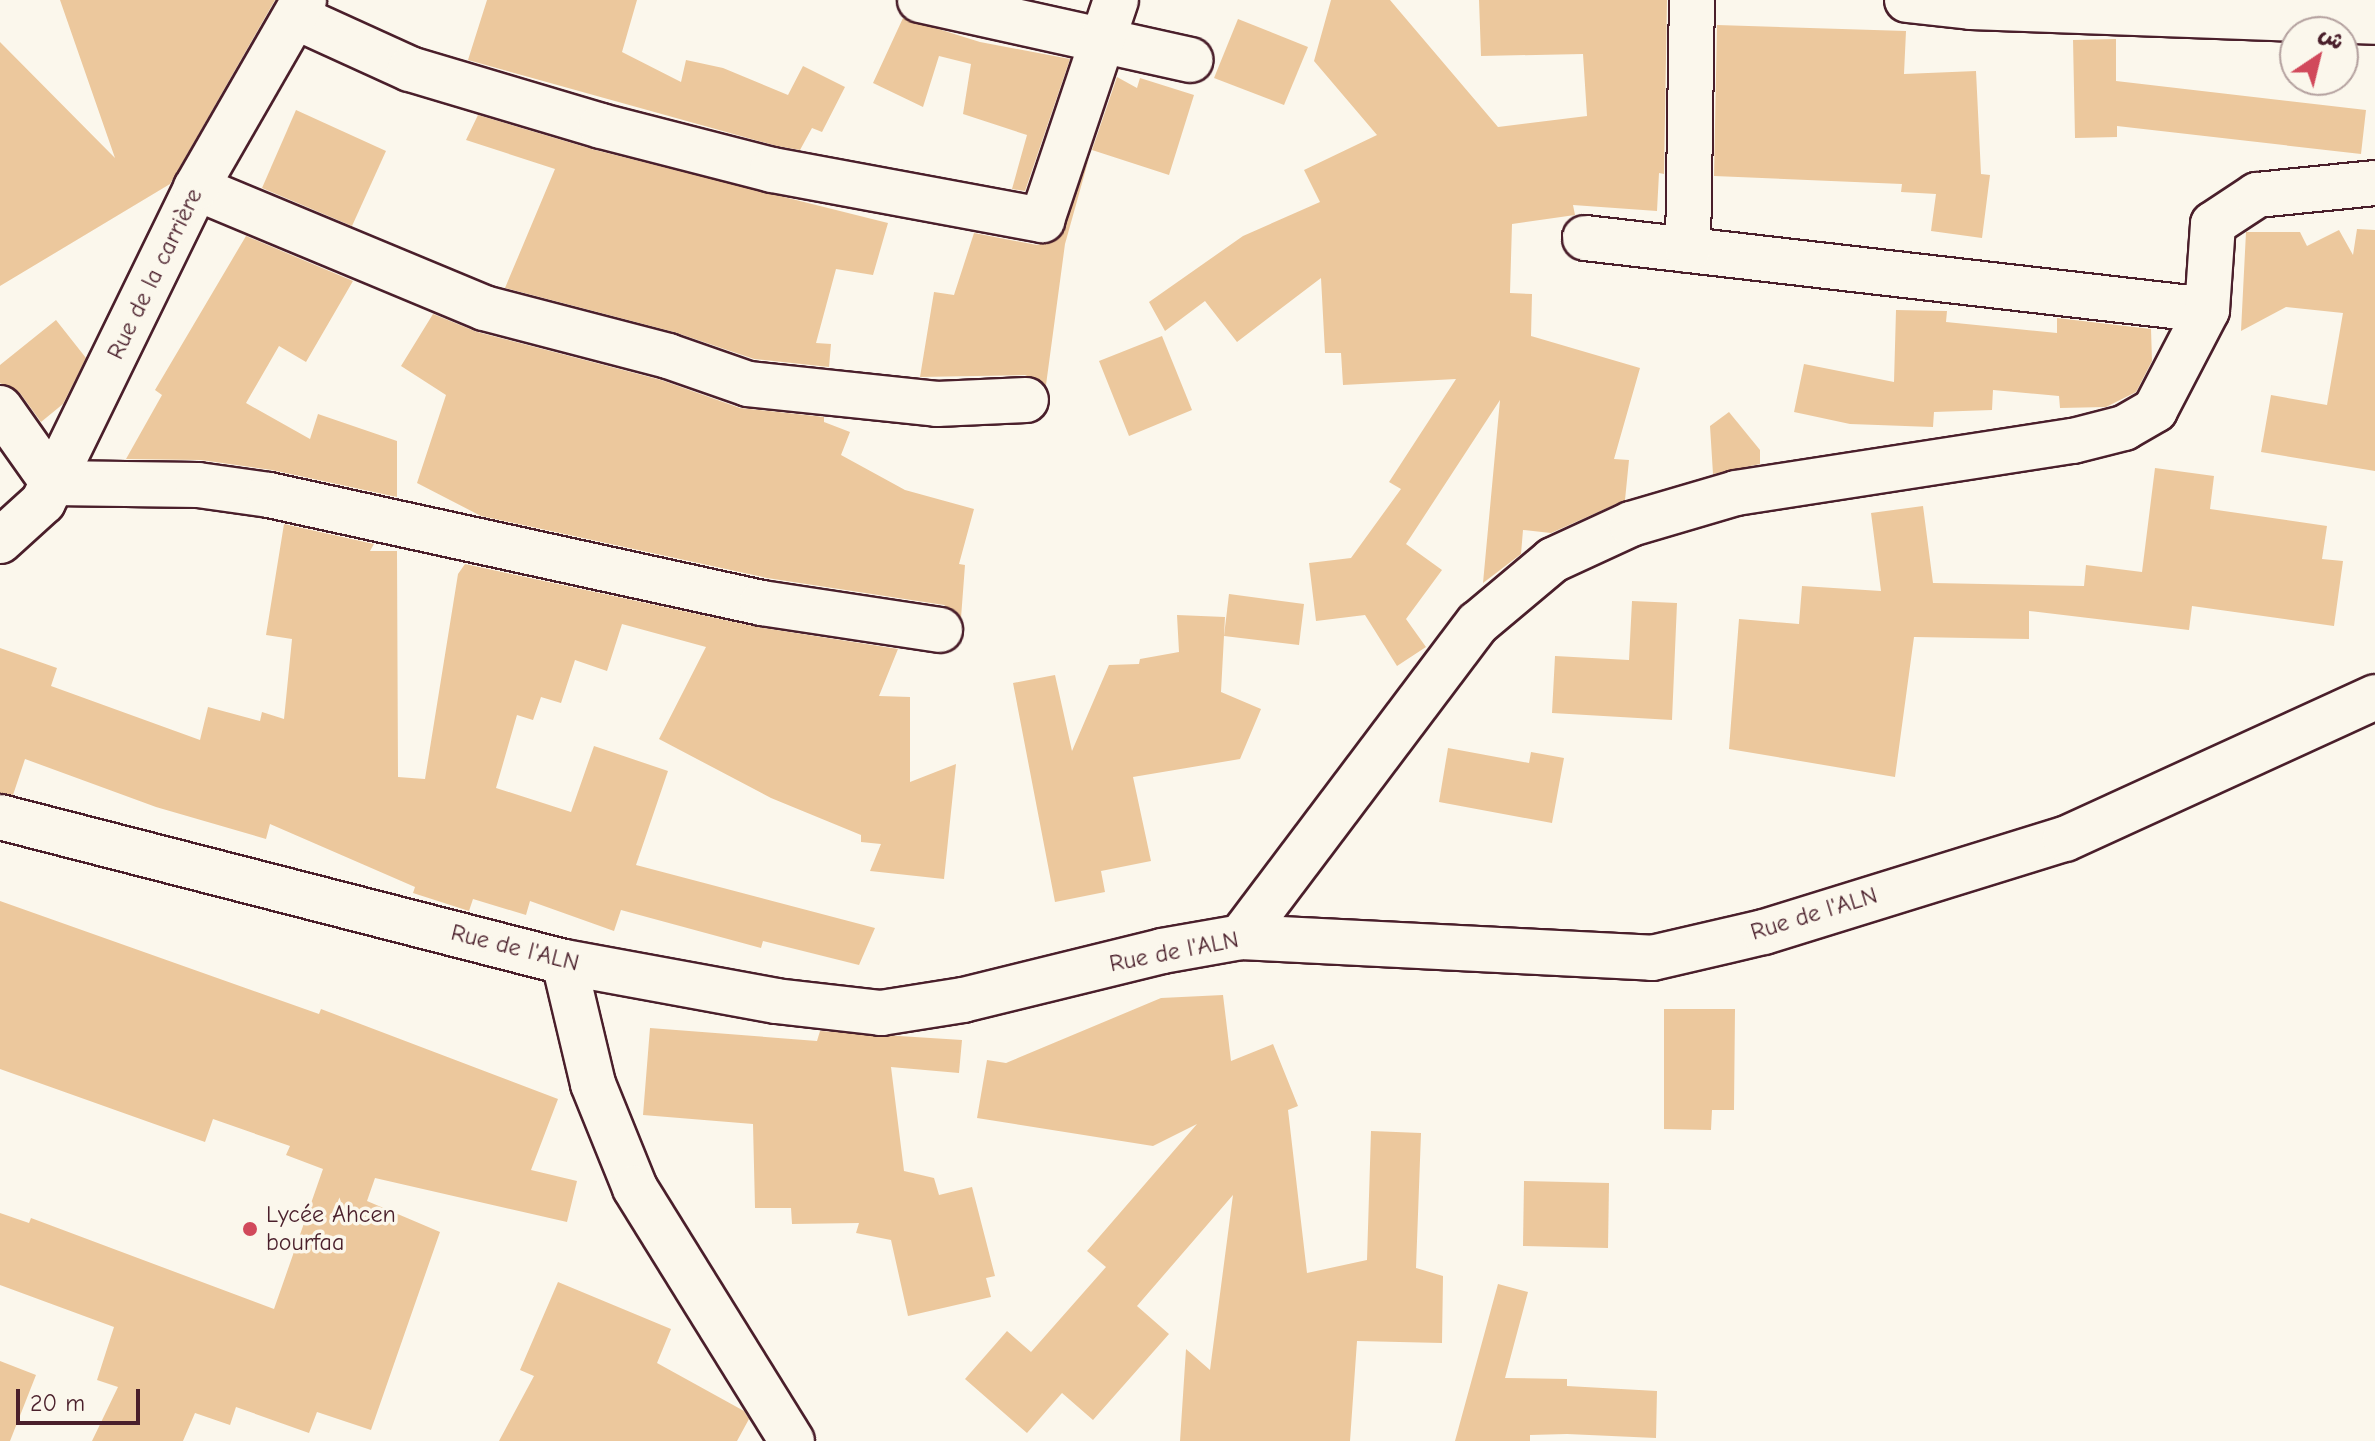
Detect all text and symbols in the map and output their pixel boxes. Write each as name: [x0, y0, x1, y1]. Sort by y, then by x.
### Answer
north arrow: [2279, 16, 2359, 96]
text: ش: [2314, 20, 2349, 56]
street label: Rue de la carrière: [101, 184, 209, 364]
street label: Rue de l'ALN: [1747, 881, 1881, 947]
street label: Rue de l'ALN: [448, 918, 582, 978]
street label: Rue de l'ALN: [1107, 925, 1241, 979]
place label: Lycée Ahcen bourfaa: [266, 1201, 396, 1257]
marker: Lycée Ahcen bourfaa: [241, 1220, 259, 1238]
scale bar: [20, 1373, 144, 1423]
text: 20 m: [30, 1389, 85, 1417]

